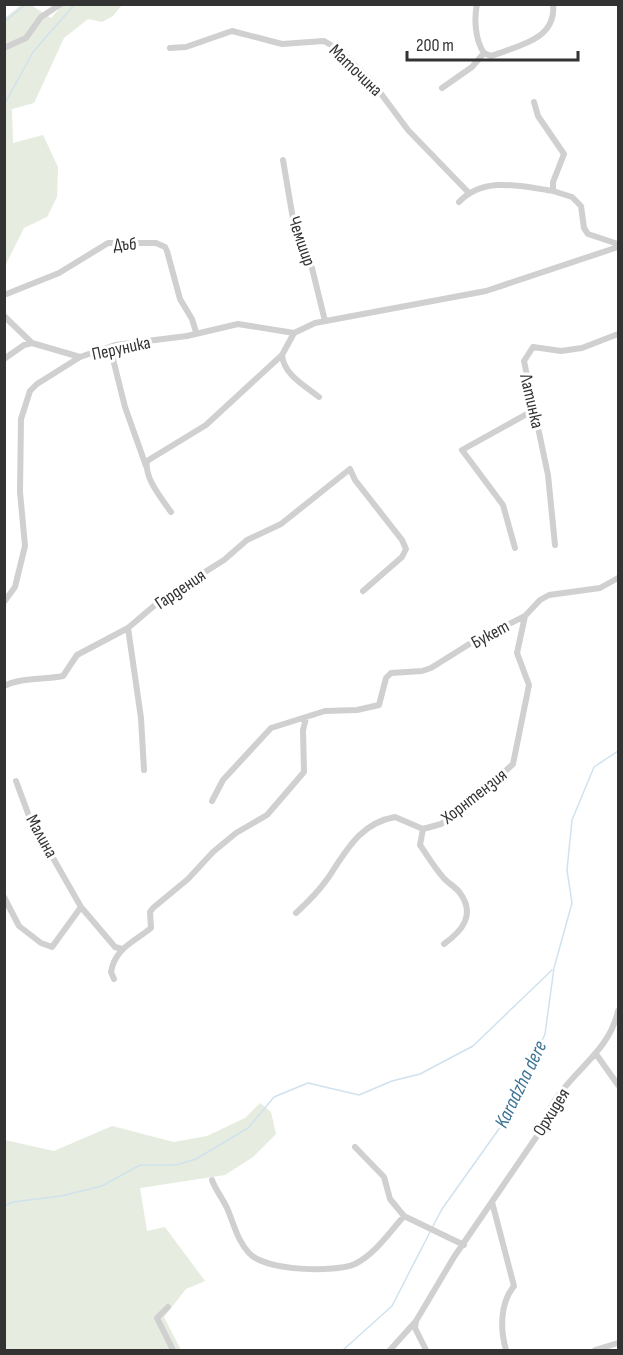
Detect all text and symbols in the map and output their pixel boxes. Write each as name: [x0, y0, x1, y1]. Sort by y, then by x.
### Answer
scale bar: [407, 24, 578, 62]
text: 200 m: [416, 35, 454, 56]
street label: Маточина: [325, 40, 387, 101]
street label: Чемшир: [283, 214, 320, 269]
street label: Дъб: [113, 234, 137, 255]
street label: Перуника: [90, 332, 152, 365]
street label: Латинка: [515, 371, 548, 430]
street label: Гардения: [151, 565, 210, 614]
street label: Букет: [468, 616, 513, 653]
street label: Хорнтензия: [437, 764, 511, 829]
street label: Малина: [21, 811, 62, 861]
water label: Karadzha dere: [490, 1037, 552, 1132]
street label: Орхидея: [529, 1085, 574, 1140]

